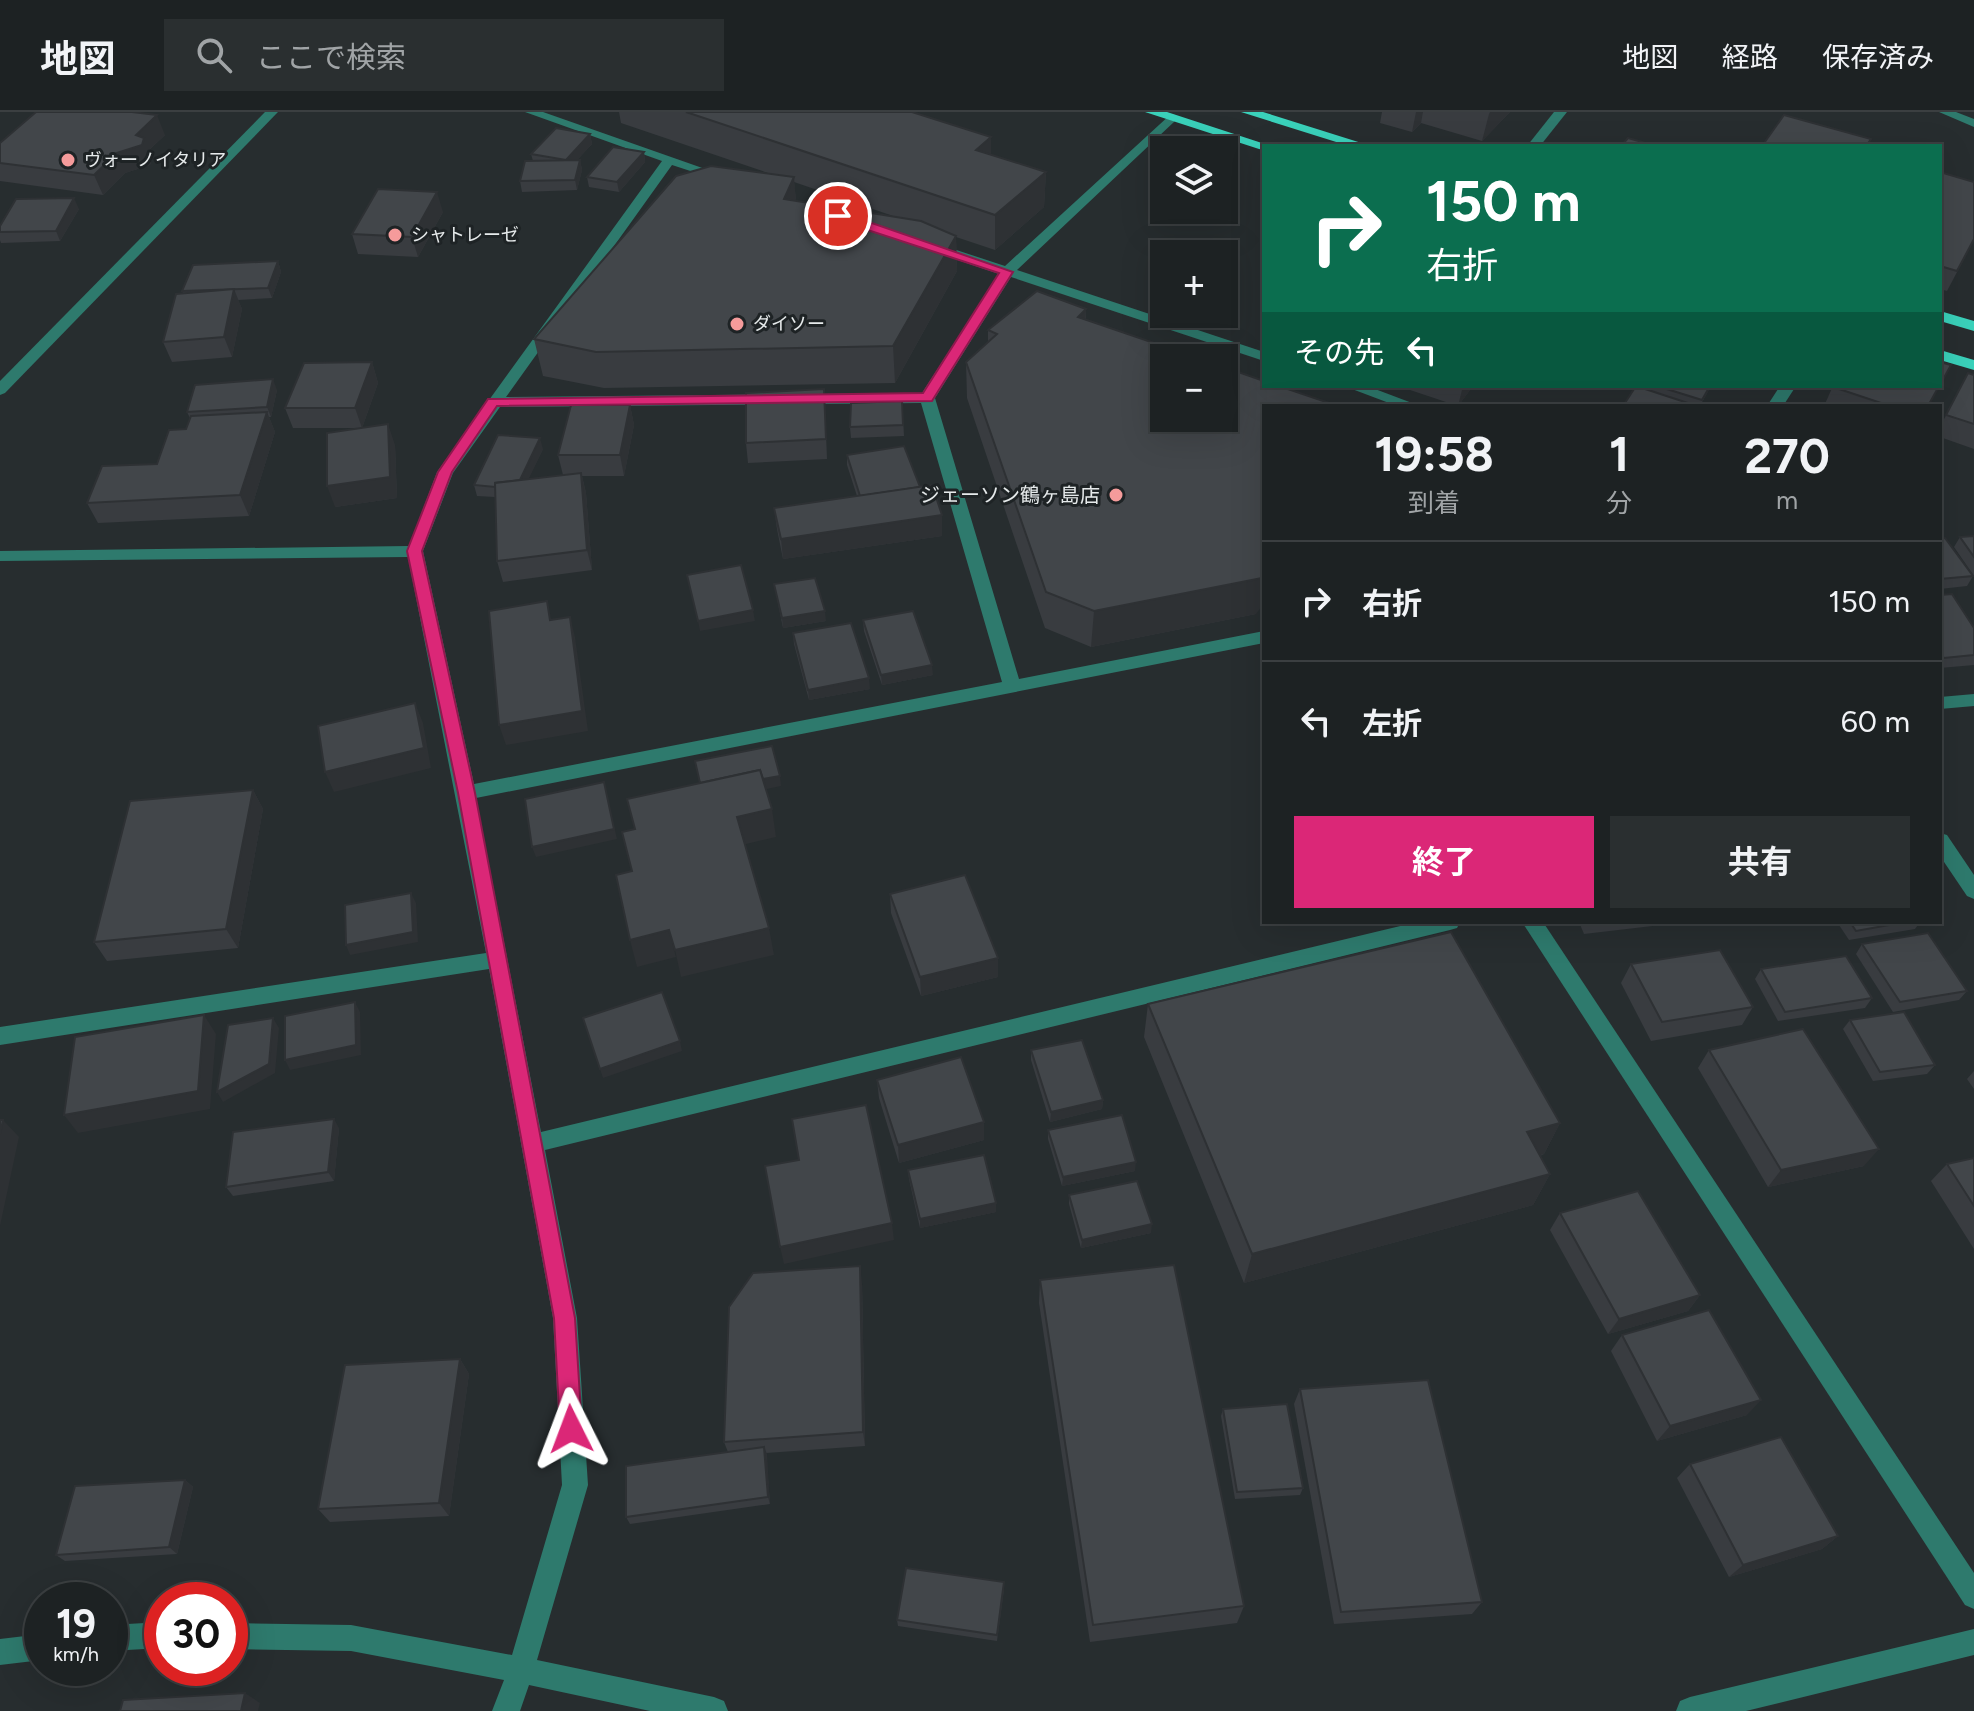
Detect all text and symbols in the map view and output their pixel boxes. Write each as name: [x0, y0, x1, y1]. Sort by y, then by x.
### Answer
search box: [164, 19, 724, 91]
icon: search: [192, 33, 236, 77]
text: 地図: [40, 36, 116, 82]
text: ここで検索: [256, 39, 406, 76]
text: 地図: [1622, 40, 1678, 74]
text: 経路: [1722, 40, 1778, 74]
text: 保存済み: [1822, 40, 1934, 74]
map controls: [1150, 136, 1238, 432]
button: layers: [1150, 136, 1238, 224]
place label: ヴォーノイタリア: [84, 149, 226, 171]
marker: ヴォーノイタリア: [59, 151, 77, 169]
text: 150 m: [1426, 168, 1581, 235]
icon: right: [1294, 176, 1398, 280]
pin: [804, 182, 872, 250]
icon: arrive: [816, 194, 860, 238]
place label: シャトレーゼ: [411, 224, 519, 246]
marker: シャトレーゼ: [386, 226, 404, 244]
button: +: [1150, 240, 1238, 328]
text: 右折: [1426, 244, 1498, 287]
place label: ダイソー: [753, 313, 825, 335]
marker: ダイソー: [728, 315, 746, 333]
icon: left: [1400, 328, 1444, 372]
text: その先: [1294, 334, 1384, 371]
button: −: [1150, 344, 1238, 432]
text: 19:58: [1374, 425, 1494, 483]
text: 1: [1609, 425, 1629, 483]
text: 270: [1744, 427, 1830, 485]
place label: ジェーソン鶴ヶ島店: [920, 483, 1100, 507]
text: m: [1776, 484, 1798, 516]
marker: ジェーソン鶴ヶ島店: [1107, 486, 1125, 504]
text: 到着: [1408, 487, 1460, 519]
text: 分: [1606, 487, 1632, 519]
icon: right: [1294, 579, 1338, 623]
text: 150 m: [1828, 583, 1910, 620]
text: 右折: [1362, 585, 1422, 622]
icon: left: [1294, 699, 1338, 743]
text: 60 m: [1841, 703, 1910, 740]
text: 左折: [1362, 705, 1422, 742]
button: 終了: [1294, 816, 1594, 908]
button: 共有: [1610, 816, 1910, 908]
position arrow: [529, 1387, 613, 1471]
speed limit sign: 30: [144, 1582, 248, 1686]
text: 19: [56, 1600, 96, 1648]
text: km/h: [53, 1642, 99, 1666]

